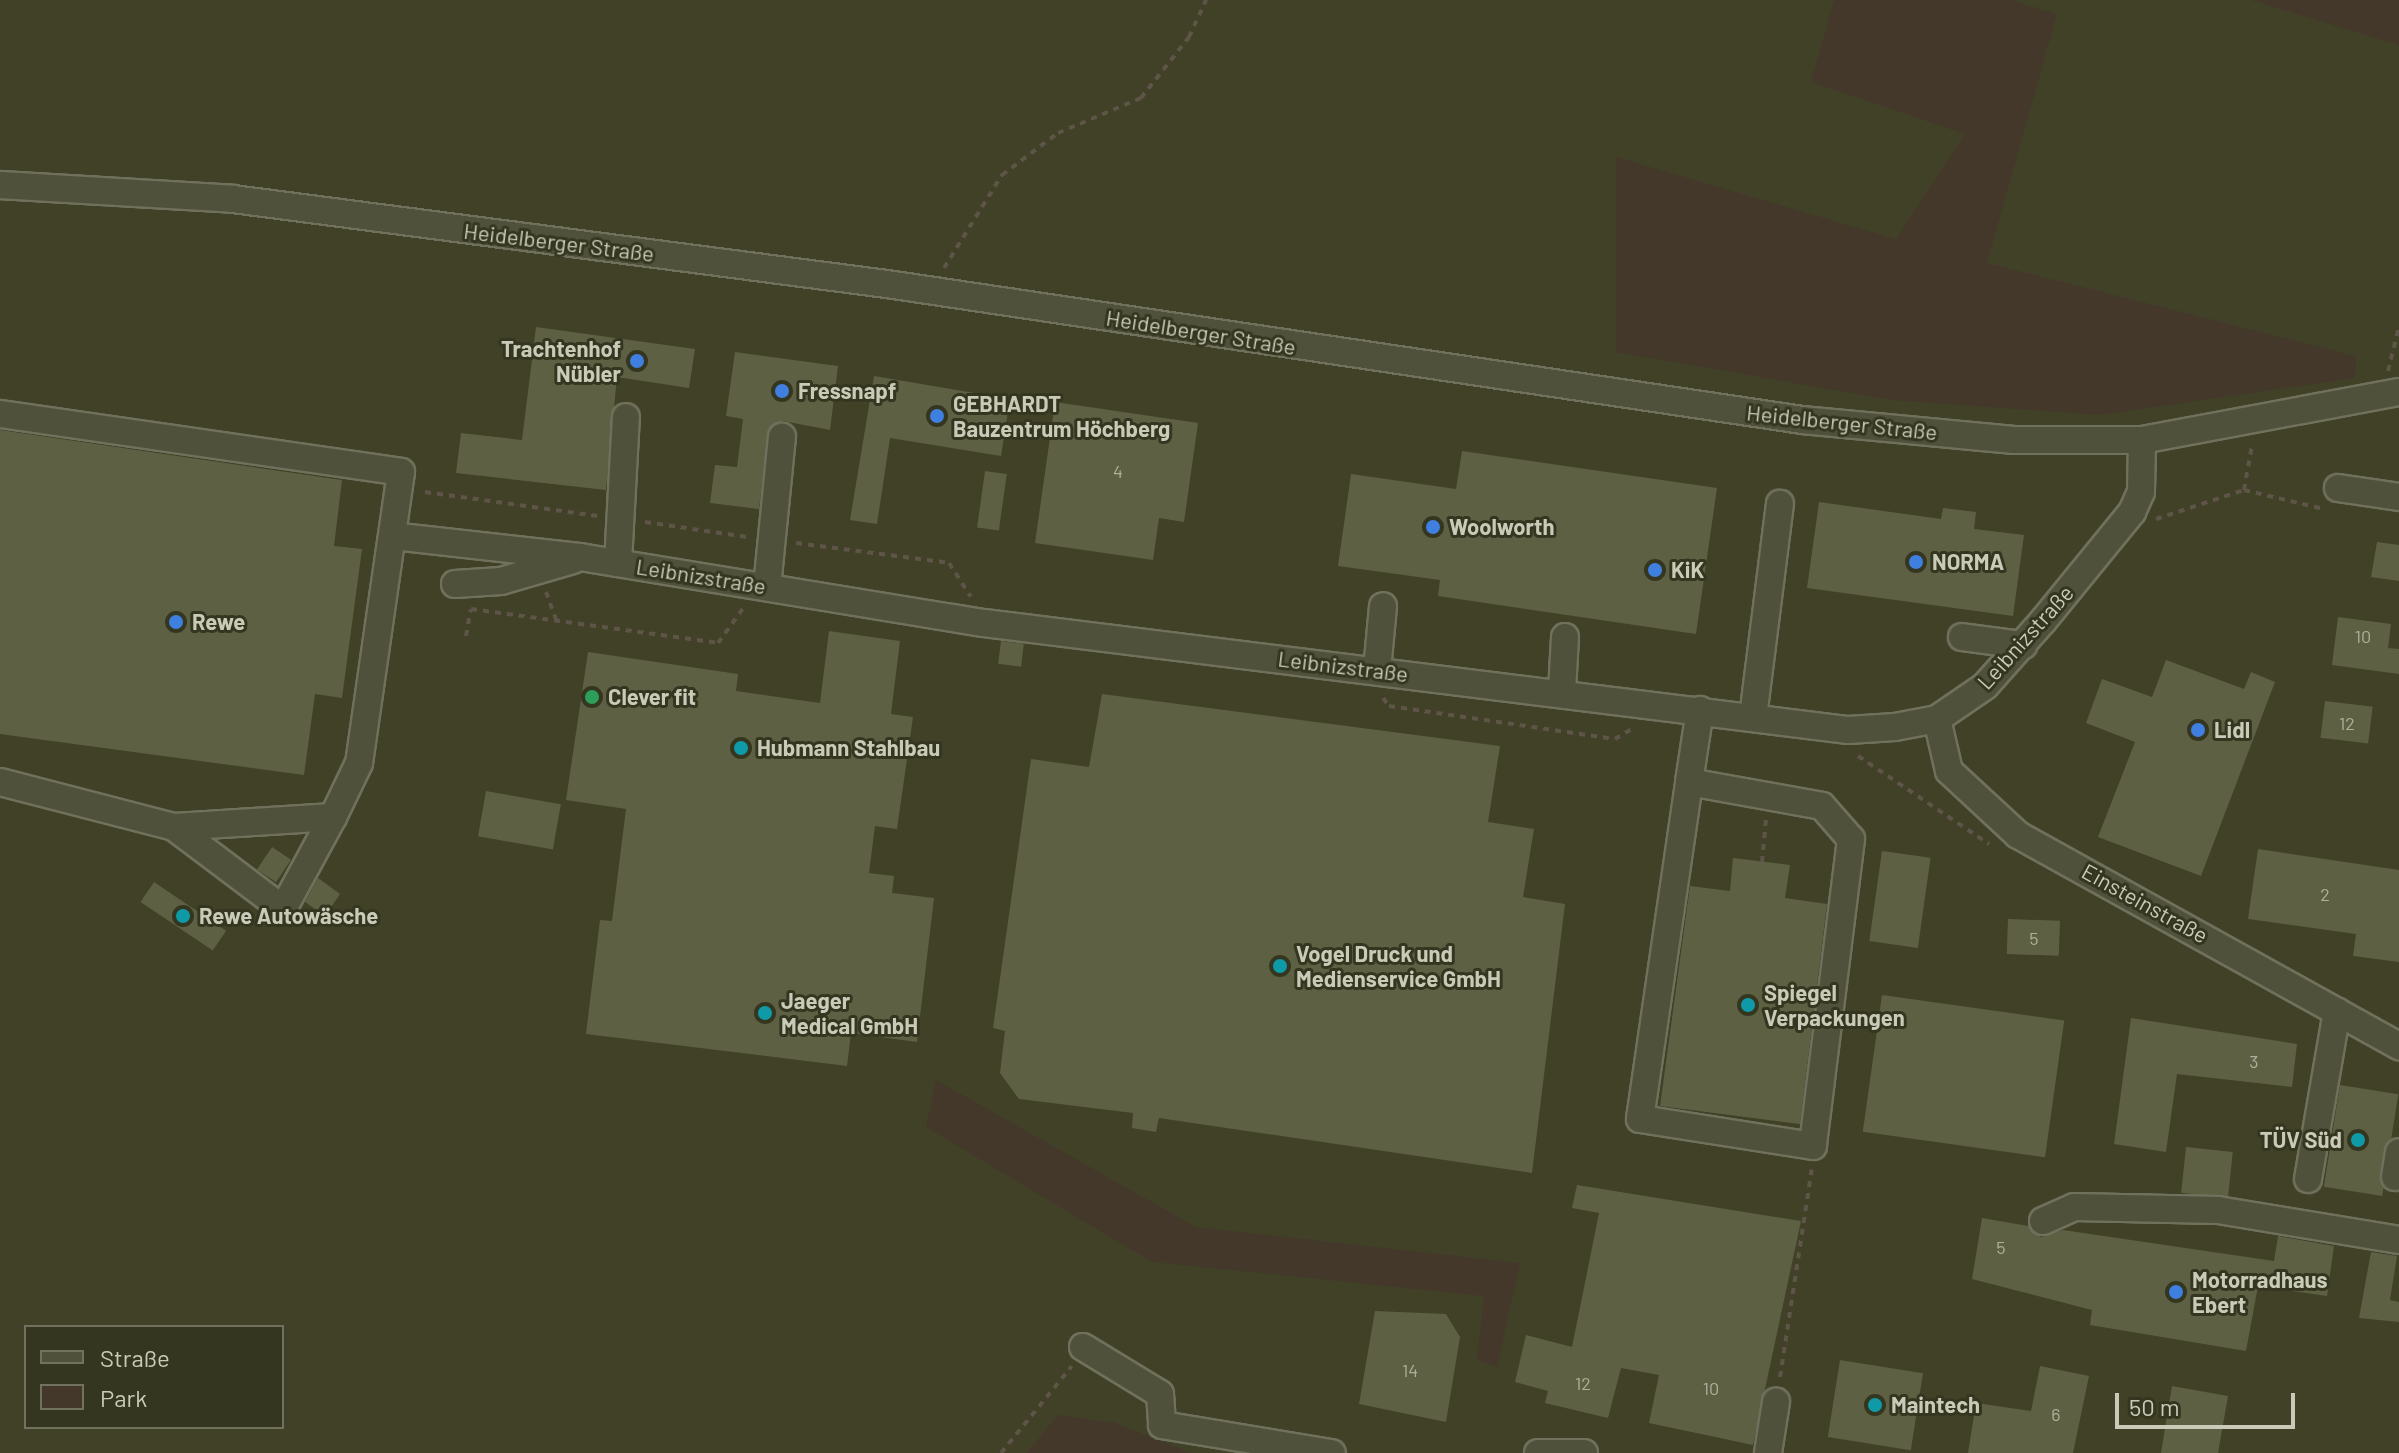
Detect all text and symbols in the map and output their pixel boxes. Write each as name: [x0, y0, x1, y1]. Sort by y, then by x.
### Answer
street label: Heidelberger Straße: [462, 217, 656, 267]
street label: Heidelberger Straße: [1104, 304, 1298, 360]
place label: Trachtenhof Nübler: [501, 335, 621, 386]
marker: Trachtenhof Nübler: [628, 352, 646, 370]
place label: Fressnapf: [798, 378, 896, 404]
marker: Fressnapf: [773, 382, 791, 400]
place label: GEBHARDT Bauzentrum Höchberg: [953, 390, 1170, 442]
street label: Heidelberger Straße: [1745, 399, 1939, 445]
marker: GEBHARDT Bauzentrum Höchberg: [928, 407, 946, 425]
house number: 4: [1113, 460, 1123, 482]
place label: Woolworth: [1449, 514, 1555, 540]
marker: Woolworth: [1424, 518, 1442, 536]
place label: NORMA: [1932, 549, 2004, 575]
street label: Leibnizstraße: [634, 553, 768, 599]
marker: NORMA: [1907, 553, 1925, 571]
place label: KiK: [1671, 557, 1704, 583]
marker: KiK: [1646, 561, 1664, 579]
street label: Leibnizstraße: [1971, 580, 2079, 694]
place label: Rewe: [192, 609, 245, 635]
marker: Rewe: [167, 613, 185, 631]
house number: 10: [2355, 625, 2371, 647]
street label: Leibnizstraße: [1276, 645, 1410, 687]
place label: Clever fit: [608, 684, 696, 710]
marker: Clever fit: [583, 688, 601, 706]
house number: 12: [2339, 712, 2355, 734]
place label: Lidl: [2214, 717, 2250, 743]
marker: Lidl: [2189, 721, 2207, 739]
place label: Hubmann Stahlbau: [757, 735, 940, 761]
marker: Hubmann Stahlbau: [732, 739, 750, 757]
street label: Einsteinstraße: [2077, 858, 2213, 948]
house number: 2: [2320, 883, 2330, 905]
place label: Rewe Autowäsche: [199, 903, 378, 929]
marker: Rewe Autowäsche: [174, 907, 192, 925]
house number: 5: [2029, 927, 2039, 949]
place label: Vogel Druck und Medienservice GmbH: [1296, 940, 1501, 992]
marker: Vogel Druck und Medienservice GmbH: [1271, 957, 1289, 975]
place label: Spiegel Verpackungen: [1764, 979, 1905, 1030]
place label: Jaeger Medical GmbH: [781, 987, 918, 1038]
marker: Spiegel Verpackungen: [1739, 996, 1757, 1014]
marker: Jaeger Medical GmbH: [756, 1004, 774, 1022]
house number: 3: [2249, 1050, 2259, 1072]
place label: TÜV Süd: [2260, 1127, 2342, 1153]
marker: TÜV Süd: [2349, 1131, 2367, 1149]
house number: 5: [1996, 1236, 2006, 1258]
place label: Motorradhaus Ebert: [2192, 1266, 2328, 1318]
marker: Motorradhaus Ebert: [2167, 1283, 2185, 1301]
legend: [24, 1325, 284, 1429]
text: Straße: [100, 1343, 170, 1372]
house number: 14: [1402, 1359, 1418, 1381]
house number: 12: [1575, 1372, 1591, 1394]
house number: 10: [1703, 1377, 1719, 1399]
scale bar: [2119, 1377, 2299, 1427]
text: Park: [100, 1383, 147, 1412]
place label: Maintech: [1891, 1392, 1980, 1418]
text: 50 m: [2129, 1392, 2180, 1421]
marker: Maintech: [1866, 1396, 1884, 1414]
house number: 6: [2051, 1403, 2061, 1425]

